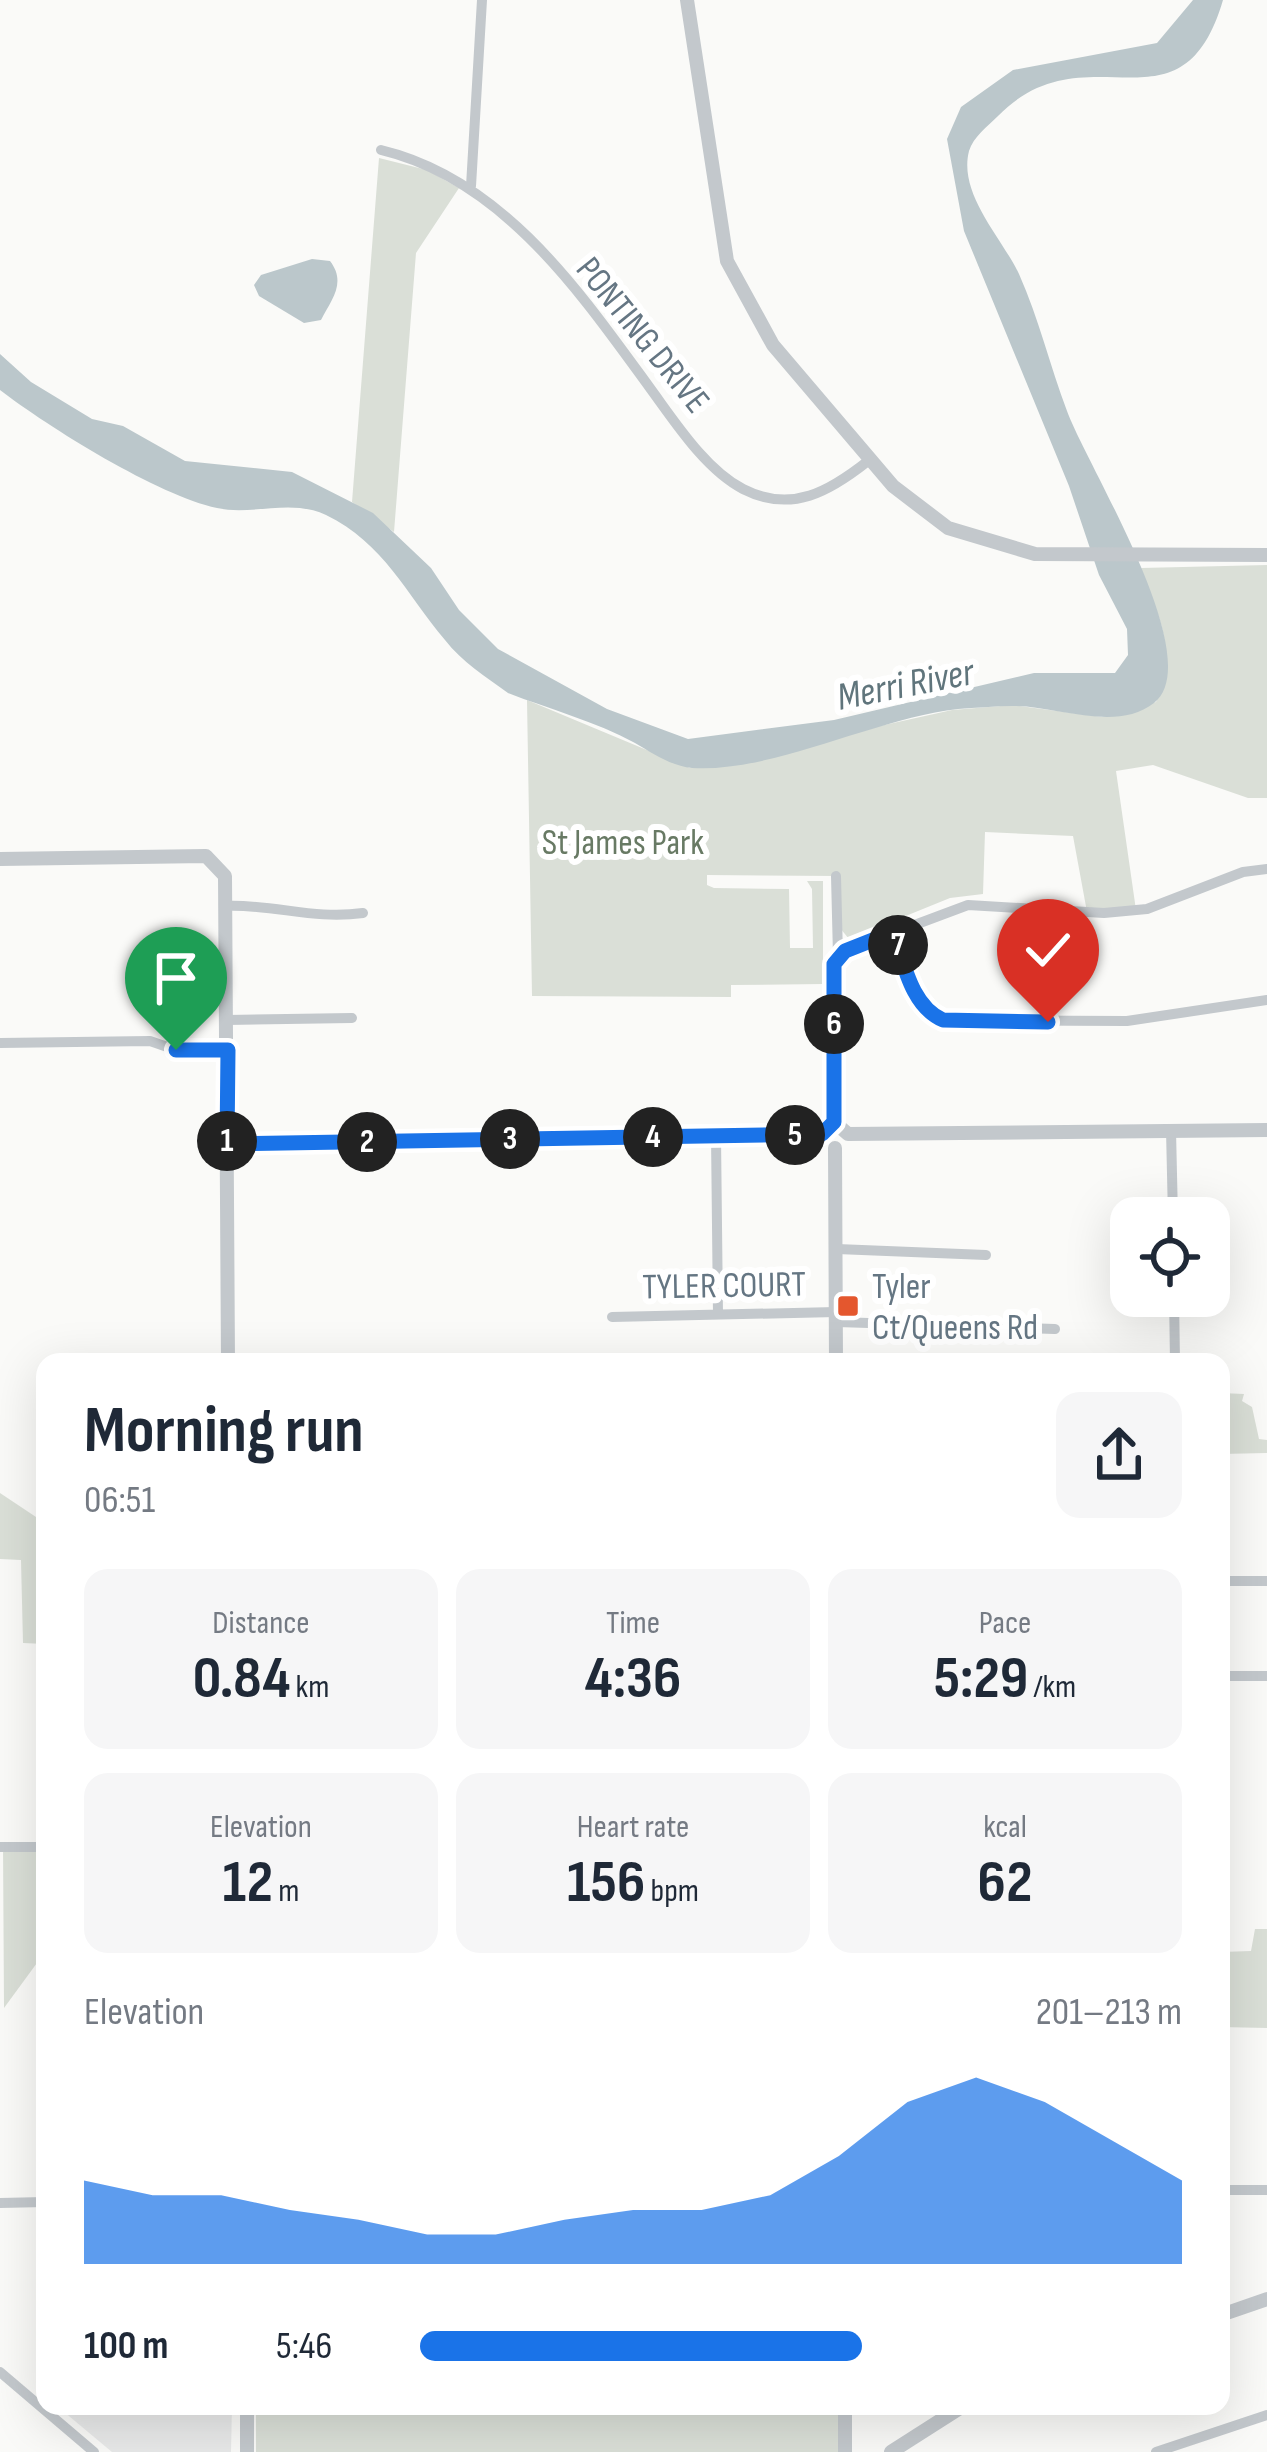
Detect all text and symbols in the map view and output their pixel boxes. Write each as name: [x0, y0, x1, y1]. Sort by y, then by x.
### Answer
street label: PONTING DRIVE: [566, 249, 718, 422]
water label: Merri River: [833, 649, 980, 722]
park label: St James Park: [542, 822, 704, 865]
pin: [997, 899, 1099, 1022]
pin: 7: [868, 915, 928, 975]
icon: check: [1015, 917, 1081, 983]
text: 7: [891, 925, 905, 965]
pin: [125, 927, 227, 1050]
icon: arrive: [143, 945, 209, 1011]
pin: 6: [804, 994, 864, 1054]
text: 6: [826, 1004, 842, 1044]
pin: 5: [765, 1105, 825, 1165]
pin: 4: [623, 1107, 683, 1167]
pin: 3: [480, 1109, 540, 1169]
pin: 1: [197, 1111, 257, 1171]
pin: 2: [337, 1112, 397, 1172]
text: 5: [788, 1115, 802, 1155]
text: 4: [645, 1117, 661, 1157]
text: 3: [503, 1119, 517, 1159]
text: 1: [221, 1121, 233, 1161]
text: 2: [360, 1122, 374, 1162]
map controls: [1110, 1197, 1230, 1317]
button: locate: [1110, 1197, 1230, 1317]
street label: TYLER COURT: [642, 1264, 806, 1309]
place label: Tyler Ct/Queens Rd: [872, 1266, 1038, 1350]
marker: Tyler Ct/Queens Rd: [835, 1293, 861, 1319]
text: Morning run: [84, 1392, 364, 1471]
button: share: [1056, 1392, 1182, 1518]
text: 06:51: [84, 1477, 155, 1524]
text: Distance: [212, 1603, 310, 1643]
text: Time: [606, 1603, 660, 1643]
text: Pace: [979, 1603, 1031, 1643]
text: 0.84: [193, 1643, 290, 1715]
text: 4:36: [585, 1643, 681, 1715]
text: 5:29: [934, 1643, 1028, 1715]
text: km: [290, 1667, 329, 1707]
text: /km: [1028, 1667, 1076, 1707]
text: Elevation: [210, 1807, 312, 1847]
text: Heart rate: [577, 1807, 689, 1847]
text: kcal: [983, 1807, 1027, 1847]
text: 12: [223, 1847, 273, 1919]
text: 156: [567, 1847, 645, 1919]
text: 62: [978, 1847, 1032, 1919]
text: m: [273, 1871, 299, 1911]
text: bpm: [645, 1871, 699, 1911]
text: Elevation: [84, 1989, 204, 2036]
text: 201–213 m: [1036, 1989, 1182, 2036]
text: 100 m: [84, 2323, 168, 2370]
text: 5:46: [276, 2323, 332, 2370]

